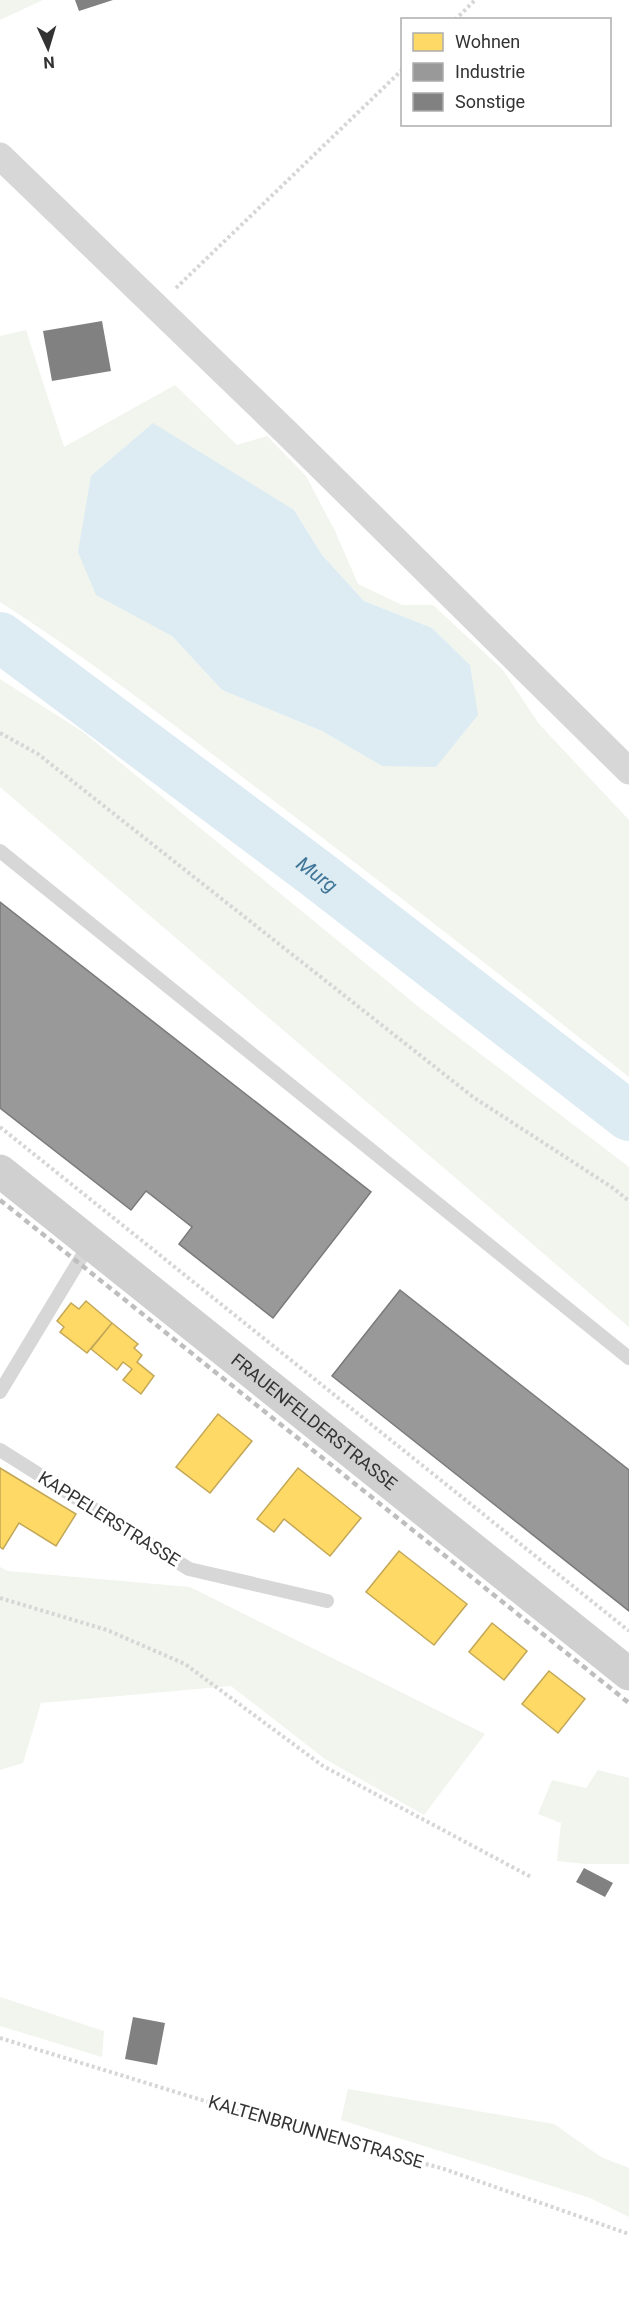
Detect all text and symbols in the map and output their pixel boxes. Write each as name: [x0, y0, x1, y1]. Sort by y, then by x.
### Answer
north arrow: [18, 18, 78, 78]
legend: [401, 18, 611, 126]
text: Wohnen: [455, 31, 520, 52]
text: N: [43, 53, 55, 72]
text: Industrie: [455, 61, 525, 82]
text: Sonstige: [455, 91, 525, 112]
water label: Murg: [292, 851, 342, 898]
street label: FRAUENFELDERSTRASSE: [227, 1349, 401, 1494]
street label: KAPPELERSTRASSE: [35, 1467, 184, 1571]
street label: KALTENBRUNNENSTRASSE: [206, 2091, 426, 2172]

